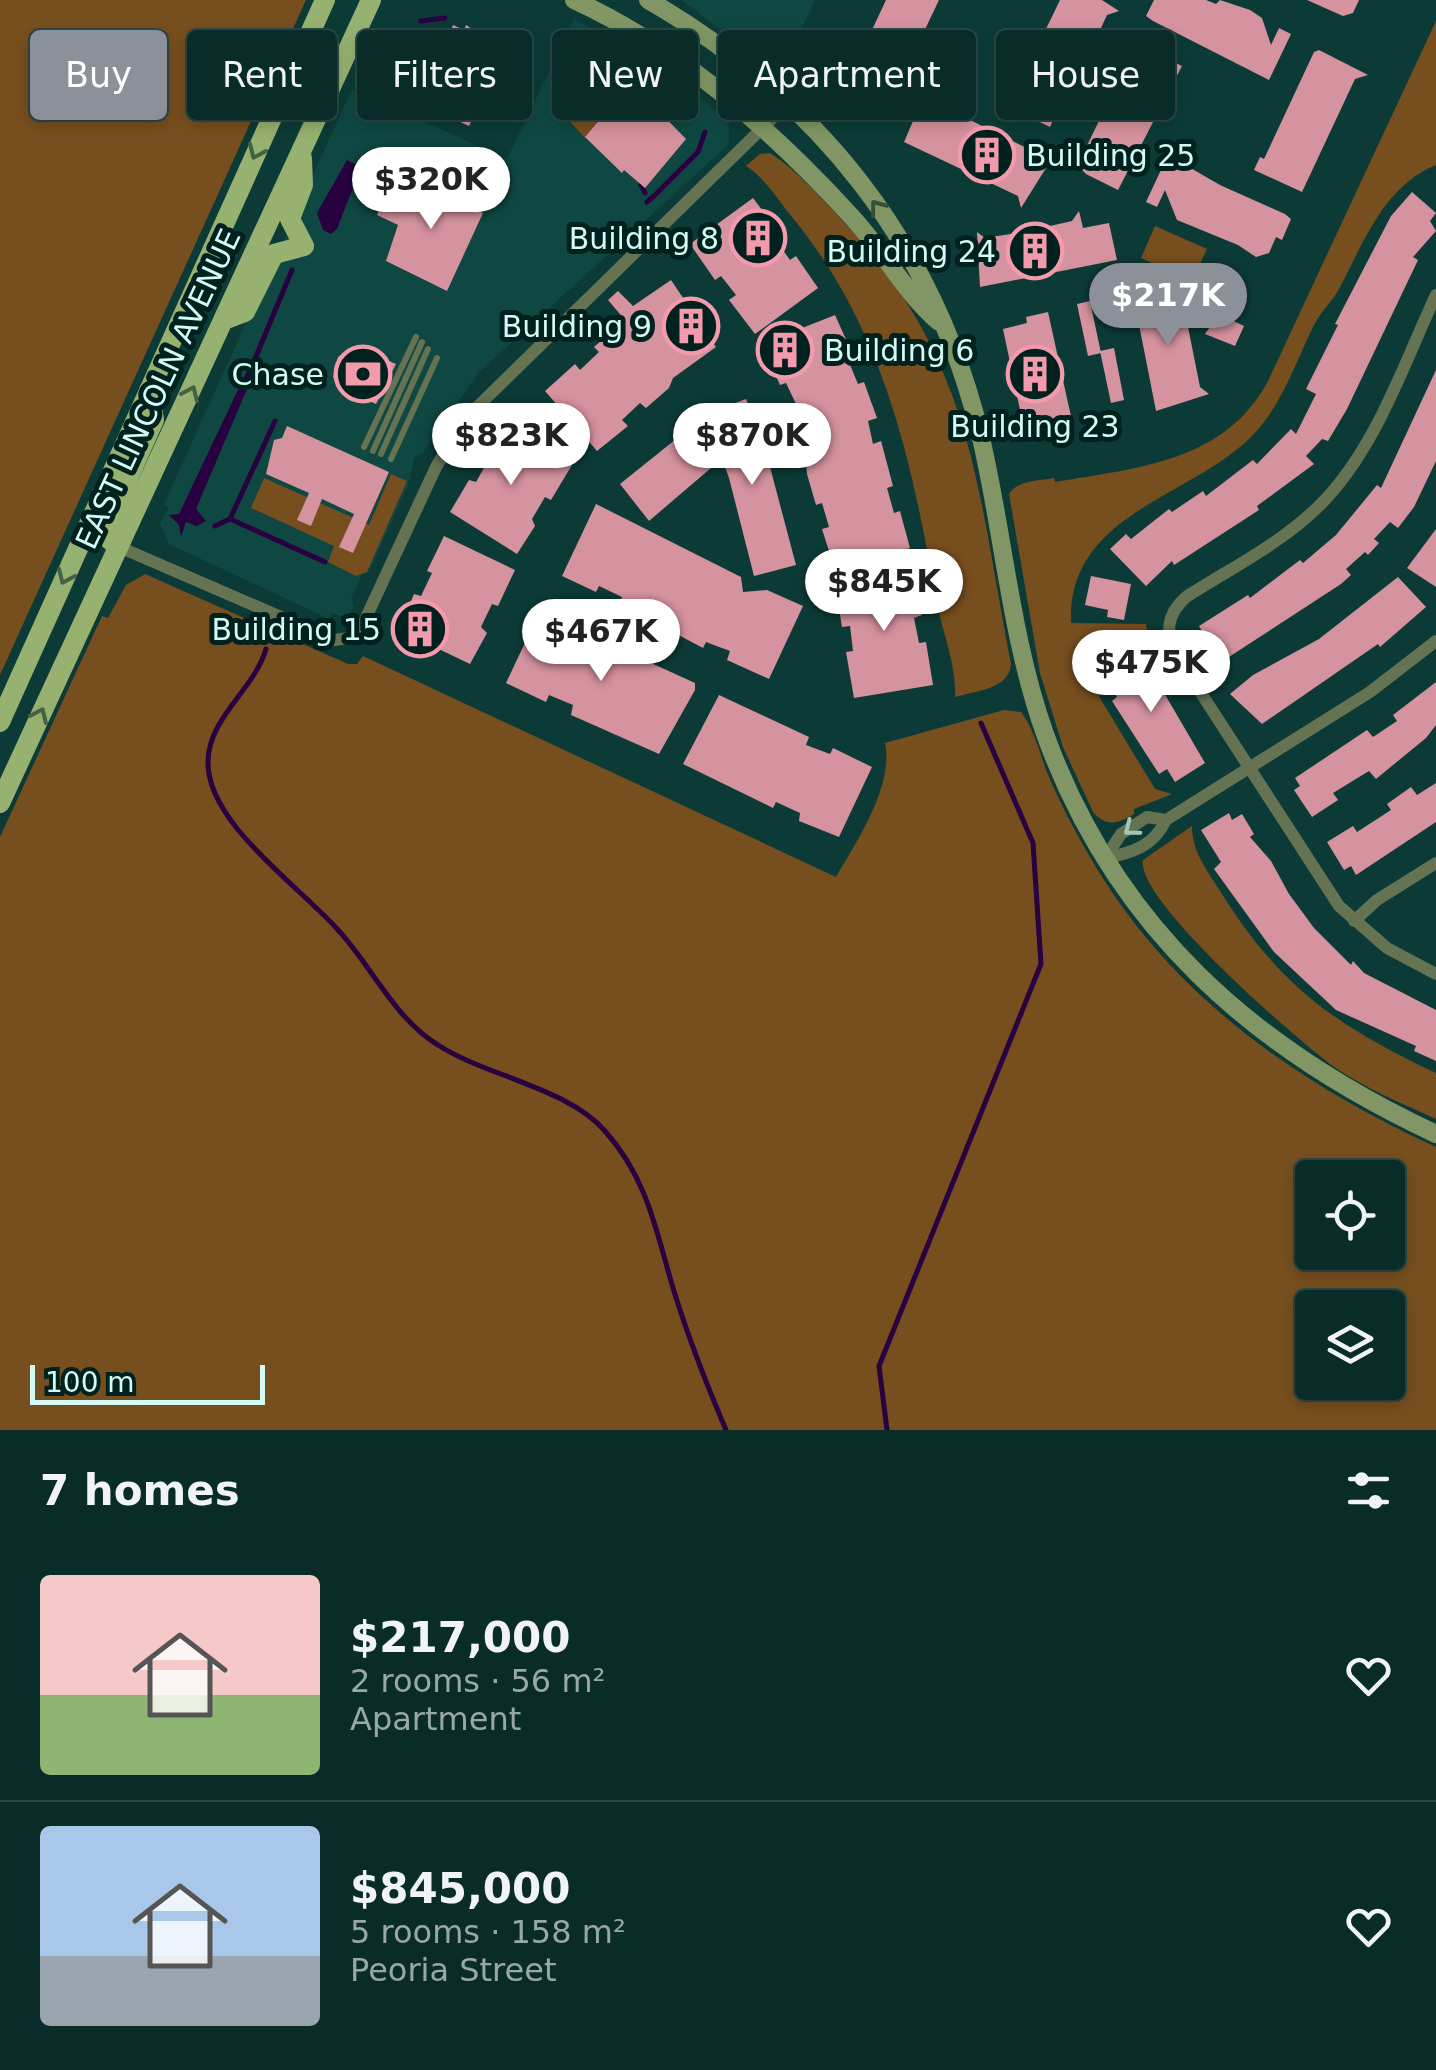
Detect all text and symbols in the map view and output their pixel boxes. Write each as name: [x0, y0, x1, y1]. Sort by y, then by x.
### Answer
chip: Buy: [30, 30, 167, 120]
chip: Rent: [187, 30, 337, 120]
chip: Filters: [357, 30, 532, 120]
chip: New: [552, 30, 698, 120]
chip: Apartment: [718, 30, 976, 120]
chip: House: [996, 30, 1175, 120]
building icon: Building 25: [957, 125, 1017, 185]
place label: Building 25: [1026, 138, 1195, 173]
one-way arrow: [248, 142, 268, 160]
pin: $320K: [361, 147, 501, 232]
text: $320K: [374, 160, 488, 198]
one-way arrow: [871, 199, 890, 218]
building icon: Building 8: [728, 208, 788, 268]
place label: Building 8: [569, 221, 719, 256]
building icon: Building 24: [1005, 221, 1065, 281]
street label: EAST LINCOLN AVENUE: [68, 223, 248, 555]
place label: Building 24: [827, 234, 996, 269]
pin: $217K: [1098, 263, 1238, 348]
text: $217K: [1111, 276, 1225, 314]
building icon: Building 9: [661, 296, 721, 356]
place label: Building 9: [502, 309, 652, 344]
building icon: Building 6: [755, 320, 815, 380]
place label: Building 6: [824, 333, 974, 368]
bank icon: Chase: [333, 344, 393, 404]
building icon: Building 23: [1005, 344, 1065, 404]
place label: Chase: [232, 357, 324, 392]
one-way arrow: [179, 385, 199, 403]
pin: $823K: [441, 403, 581, 488]
pin: $870K: [682, 403, 822, 488]
place label: Building 23: [950, 409, 1120, 444]
text: $823K: [454, 416, 568, 454]
text: $870K: [695, 416, 809, 454]
pin: $845K: [814, 549, 954, 634]
text: $845K: [827, 562, 941, 600]
one-way arrow: [57, 567, 77, 585]
building icon: Building 15: [390, 599, 450, 659]
pin: $467K: [531, 599, 671, 684]
place label: Building 15: [212, 612, 381, 647]
text: $467K: [544, 612, 658, 650]
pin: $475K: [1081, 630, 1221, 715]
text: $475K: [1094, 643, 1208, 681]
one-way arrow: [28, 707, 48, 725]
one-way arrow: [1124, 817, 1142, 835]
map controls: [1295, 1160, 1405, 1400]
button: locate: [1295, 1160, 1405, 1270]
button: layers: [1295, 1290, 1405, 1400]
scale bar: [30, 1360, 265, 1404]
text: 100 m: [45, 1366, 135, 1399]
icon: filters: [1341, 1463, 1396, 1518]
text: 7 homes: [40, 1466, 240, 1515]
text: $217,000: [350, 1613, 571, 1662]
icon: home: [120, 1615, 240, 1735]
icon: heart: [1341, 1648, 1396, 1703]
text: 2 rooms · 56 m²: [350, 1662, 605, 1700]
text: Apartment: [350, 1700, 521, 1738]
text: $845,000: [350, 1864, 571, 1913]
icon: home: [120, 1866, 240, 1986]
icon: heart: [1341, 1899, 1396, 1954]
text: 5 rooms · 158 m²: [350, 1913, 626, 1951]
text: Peoria Street: [350, 1951, 556, 1989]

